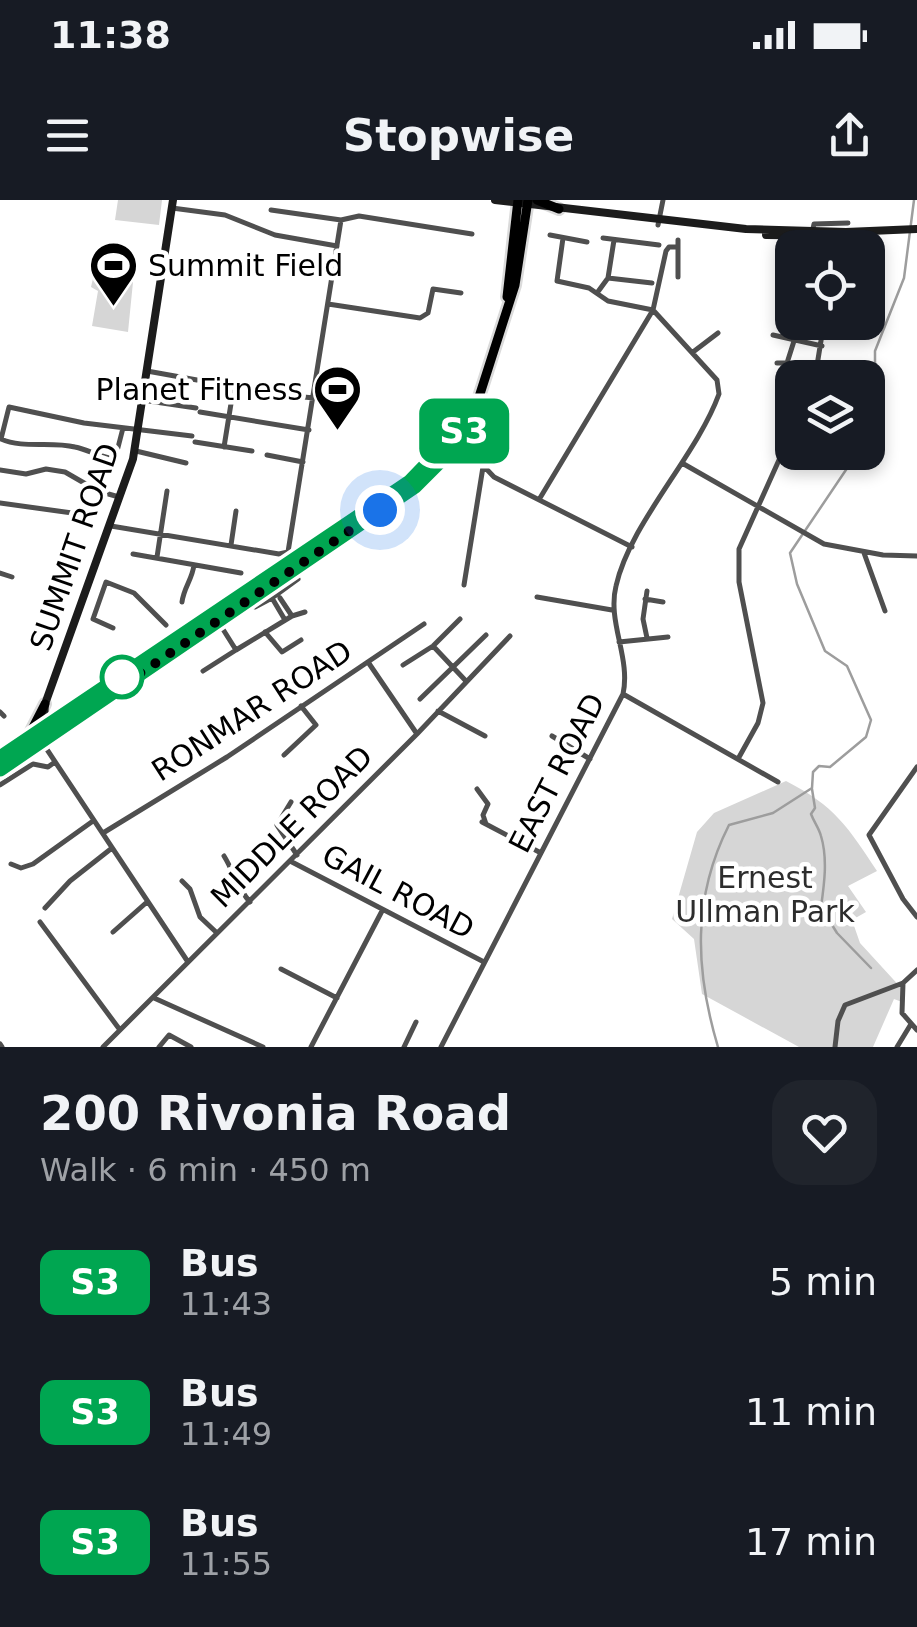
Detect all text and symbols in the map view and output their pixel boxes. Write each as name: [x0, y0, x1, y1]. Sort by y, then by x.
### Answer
text: 11:38: [50, 13, 171, 57]
icon: menu: [40, 108, 95, 163]
icon: share: [822, 108, 877, 163]
text: Stopwise: [343, 109, 574, 162]
map controls: [775, 230, 885, 470]
button: locate: [775, 230, 885, 340]
sports icon: Summit Field: [87, 240, 139, 308]
place label: Summit Field: [148, 248, 343, 283]
button: layers: [775, 360, 885, 470]
sports icon: Planet Fitness: [312, 364, 364, 432]
place label: Planet Fitness: [96, 372, 303, 407]
line badge: S3: [419, 398, 509, 464]
text: S3: [439, 411, 489, 451]
street label: SUMMIT ROAD: [23, 439, 126, 655]
your location: [355, 485, 405, 535]
street label: RONMAR ROAD: [145, 633, 358, 788]
unlabelled marker: [101, 656, 143, 698]
street label: EAST ROAD: [501, 687, 612, 858]
street label: MIDDLE ROAD: [204, 739, 380, 915]
street label: GAIL ROAD: [317, 837, 480, 946]
park label: Ernest Ullman Park: [675, 860, 855, 929]
button: heart: [772, 1080, 877, 1185]
text: 200 Rivonia Road: [40, 1085, 511, 1141]
text: Walk · 6 min · 450 m: [40, 1151, 371, 1189]
text: Bus: [180, 1241, 259, 1285]
text: 5 min: [769, 1260, 877, 1304]
text: S3: [70, 1262, 120, 1302]
text: 11:43: [180, 1285, 272, 1323]
text: Bus: [180, 1371, 259, 1415]
text: 11 min: [745, 1390, 877, 1434]
text: S3: [70, 1392, 120, 1432]
text: 11:49: [180, 1415, 272, 1453]
text: Bus: [180, 1501, 259, 1545]
text: 17 min: [745, 1520, 877, 1564]
text: S3: [70, 1522, 120, 1562]
text: 11:55: [180, 1545, 272, 1583]

